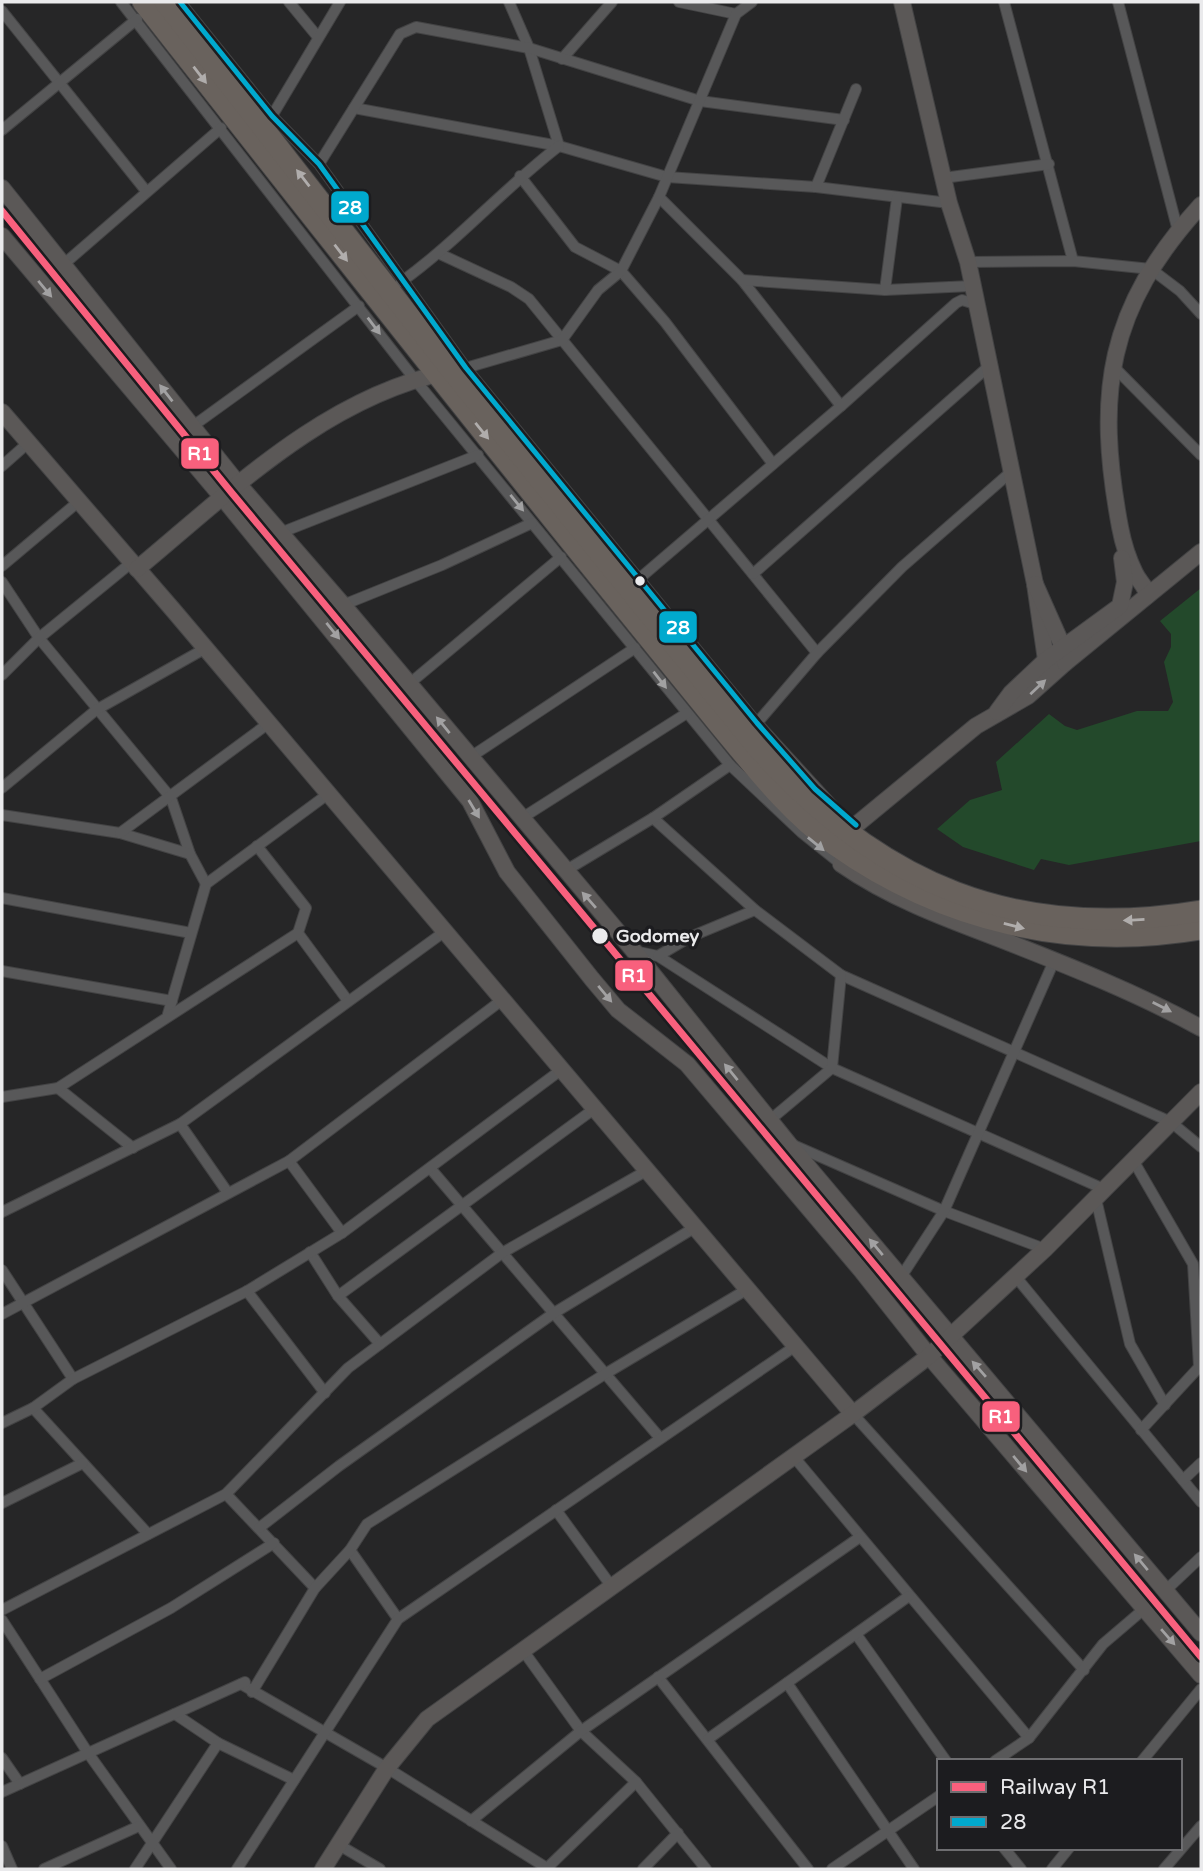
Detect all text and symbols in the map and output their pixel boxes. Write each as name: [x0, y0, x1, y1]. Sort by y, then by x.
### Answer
one-way arrow: [192, 66, 207, 83]
one-way arrow: [295, 170, 310, 188]
line badge: 28: [330, 190, 370, 224]
text: 28: [338, 197, 362, 219]
one-way arrow: [333, 244, 348, 262]
one-way arrow: [37, 279, 52, 297]
one-way arrow: [367, 317, 381, 335]
one-way arrow: [160, 384, 174, 402]
one-way arrow: [475, 422, 490, 440]
line badge: R1: [180, 437, 220, 470]
text: R1: [187, 443, 213, 465]
one-way arrow: [509, 494, 524, 512]
unlabelled marker: [633, 574, 647, 588]
line badge: 28: [658, 610, 698, 644]
text: 28: [666, 617, 690, 639]
one-way arrow: [325, 623, 340, 640]
one-way arrow: [653, 670, 668, 688]
one-way arrow: [1029, 679, 1046, 695]
one-way arrow: [436, 717, 451, 734]
one-way arrow: [468, 800, 481, 819]
one-way arrow: [807, 837, 825, 852]
one-way arrow: [581, 891, 597, 909]
one-way arrow: [1122, 915, 1144, 926]
one-way arrow: [1003, 921, 1025, 932]
place label: Godomey: [616, 925, 699, 947]
marker: Godomey: [590, 926, 610, 946]
line badge: R1: [614, 959, 654, 992]
text: R1: [621, 965, 647, 987]
one-way arrow: [597, 986, 612, 1003]
one-way arrow: [1152, 1000, 1172, 1012]
one-way arrow: [724, 1064, 739, 1081]
one-way arrow: [869, 1239, 884, 1256]
one-way arrow: [971, 1360, 987, 1378]
line badge: R1: [981, 1400, 1021, 1433]
text: R1: [988, 1406, 1014, 1428]
one-way arrow: [1013, 1455, 1028, 1473]
one-way arrow: [1133, 1553, 1149, 1571]
one-way arrow: [1160, 1628, 1176, 1646]
legend: [937, 1759, 1182, 1850]
text: Railway R1: [1000, 1775, 1110, 1800]
text: 28: [1000, 1810, 1026, 1835]

